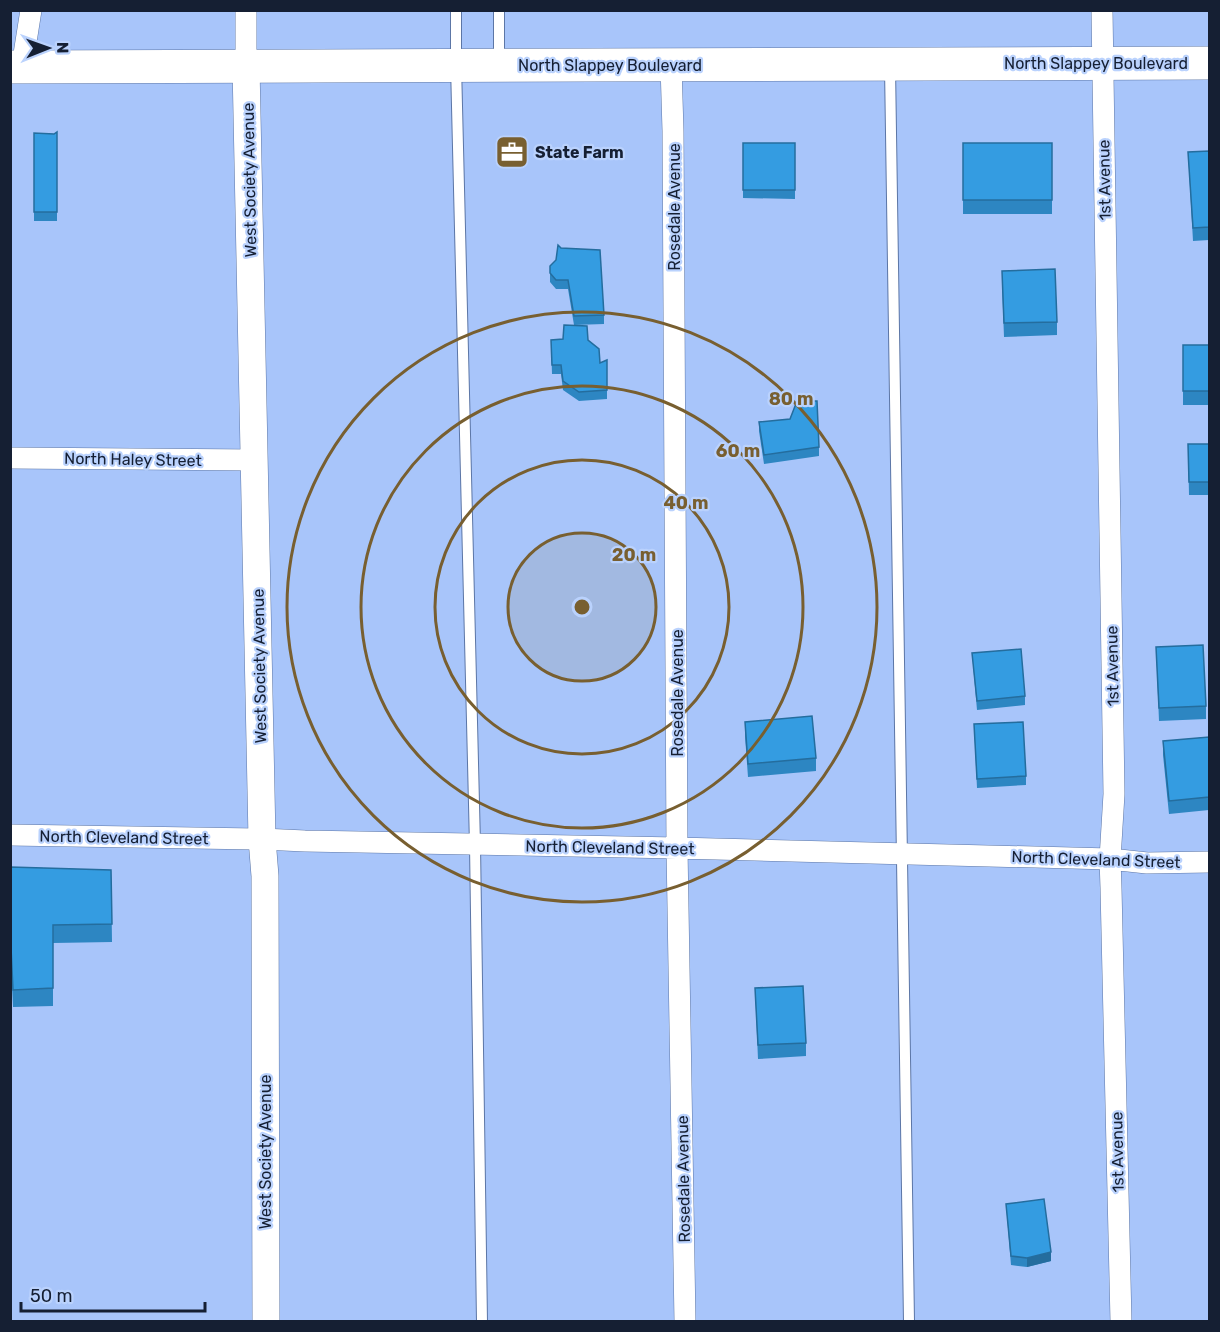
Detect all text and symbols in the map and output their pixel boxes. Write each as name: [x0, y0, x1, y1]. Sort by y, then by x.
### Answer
north arrow: [18, 18, 78, 78]
text: N: [53, 42, 72, 54]
street label: North Slappey Boulevard: [1004, 54, 1188, 73]
street label: North Slappey Boulevard: [518, 56, 702, 75]
street label: West Society Avenue: [239, 102, 260, 258]
office icon: State Farm: [494, 134, 530, 170]
street label: 1st Avenue: [1094, 139, 1115, 221]
place label: State Farm: [535, 143, 624, 162]
street label: Rosedale Avenue: [665, 143, 684, 271]
text: 80 m: [769, 388, 813, 410]
text: 60 m: [716, 440, 760, 462]
street label: North Haley Street: [64, 449, 202, 470]
text: 40 m: [664, 492, 708, 514]
text: 20 m: [612, 544, 656, 566]
street label: West Society Avenue: [249, 588, 270, 744]
centre of rings: [572, 597, 592, 617]
street label: 1st Avenue: [1102, 625, 1123, 707]
street label: Rosedale Avenue: [668, 629, 687, 757]
street label: North Cleveland Street: [39, 827, 209, 848]
street label: North Cleveland Street: [525, 837, 695, 858]
street label: North Cleveland Street: [1011, 847, 1181, 872]
street label: West Society Avenue: [256, 1075, 275, 1229]
street label: 1st Avenue: [1107, 1111, 1128, 1193]
street label: Rosedale Avenue: [673, 1115, 694, 1243]
scale bar: [21, 1275, 206, 1313]
text: 50 m: [30, 1285, 73, 1307]

